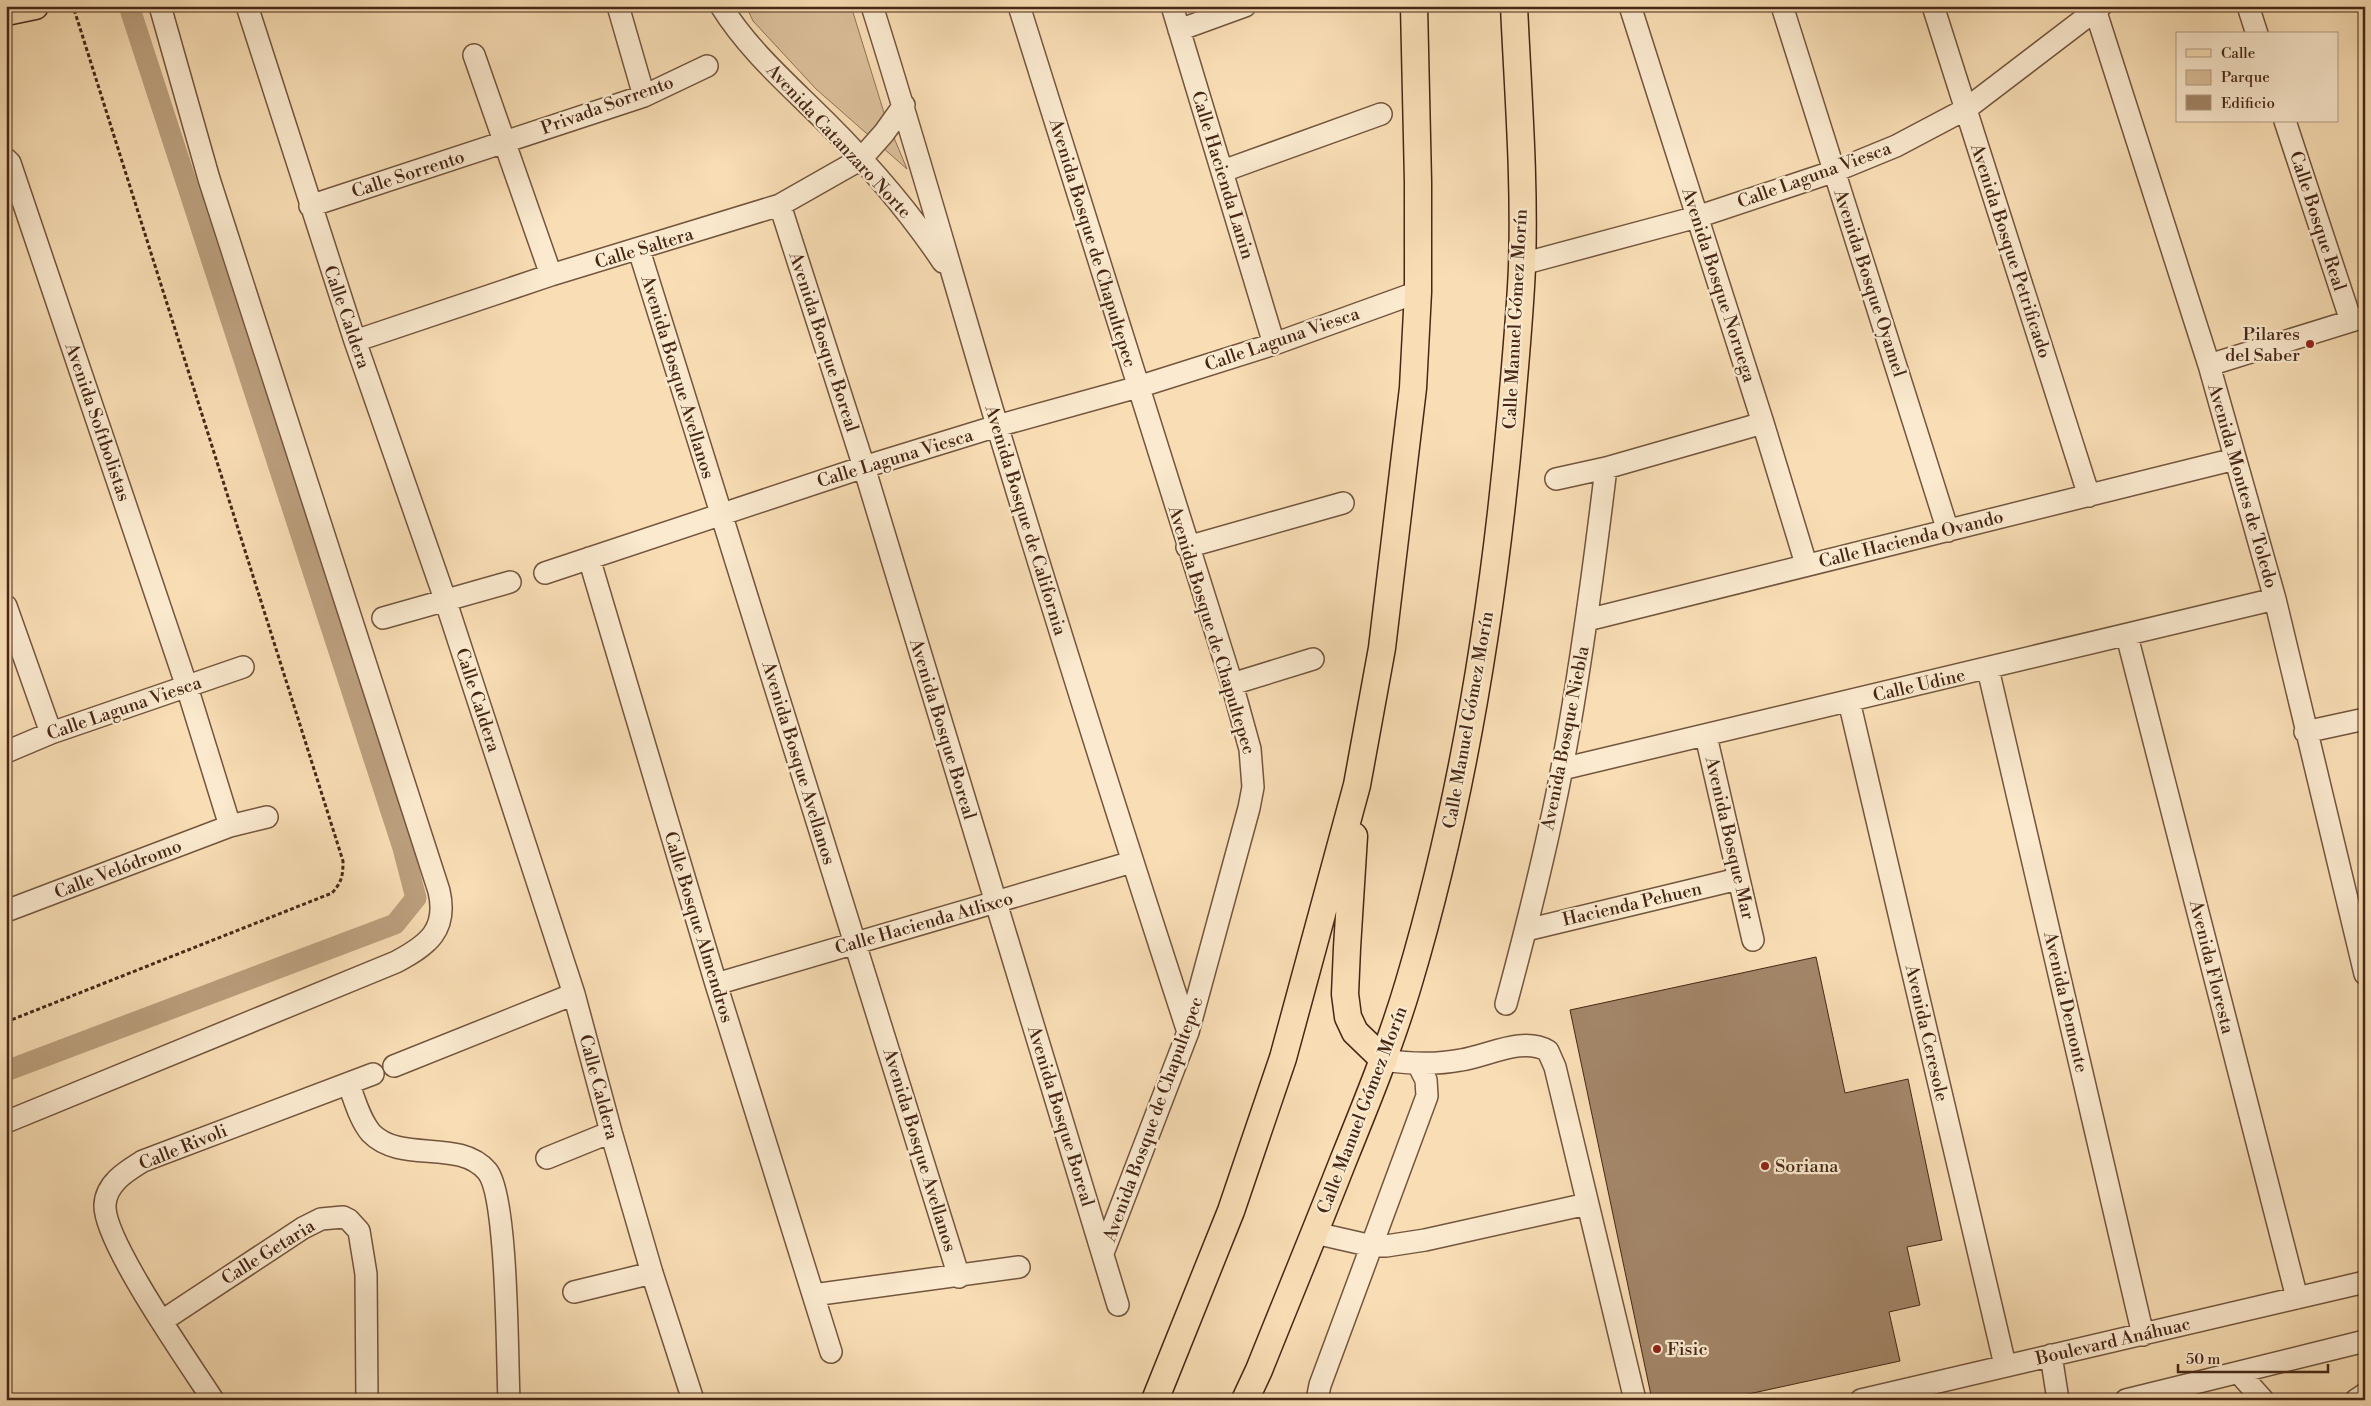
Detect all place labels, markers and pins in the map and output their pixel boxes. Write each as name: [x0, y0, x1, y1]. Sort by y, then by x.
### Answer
place label: Pilares del Saber: [2225, 323, 2300, 367]
marker: Pilares del Saber: [2304, 338, 2316, 350]
place label: Soriana: [1775, 1155, 1839, 1178]
marker: Soriana: [1759, 1160, 1771, 1172]
place label: Fisic: [1667, 1338, 1707, 1361]
marker: Fisic: [1651, 1343, 1663, 1355]

